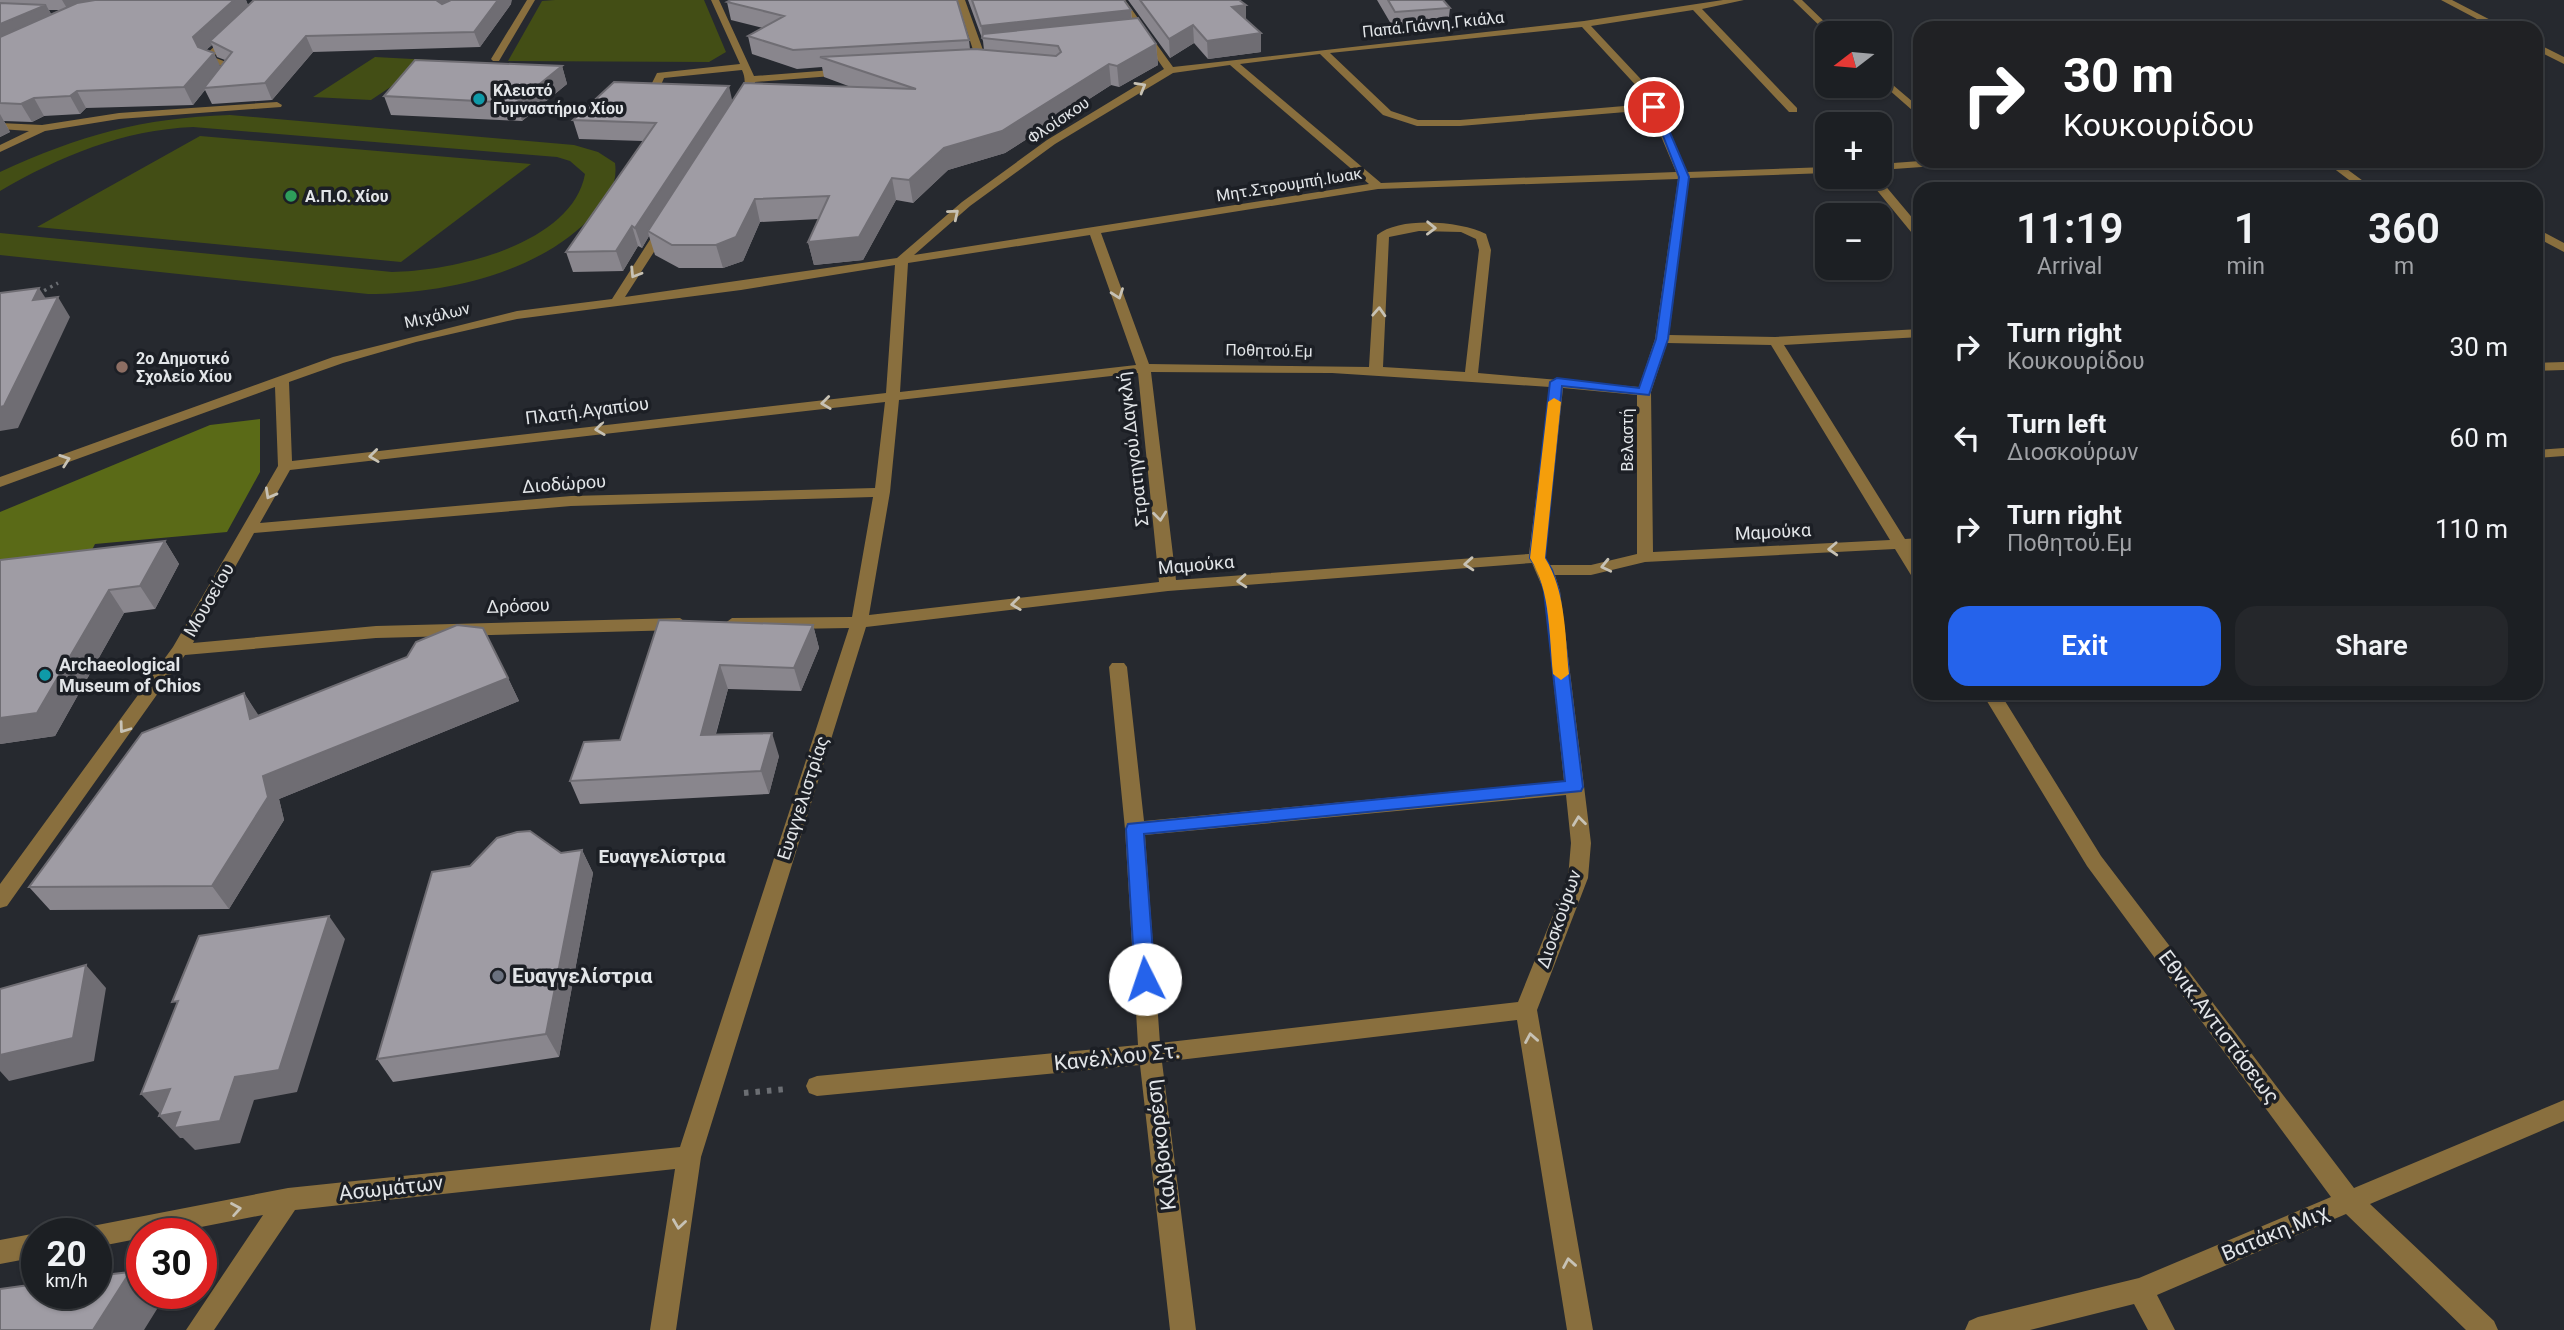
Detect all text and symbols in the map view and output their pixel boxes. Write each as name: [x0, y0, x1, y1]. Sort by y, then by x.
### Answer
street label: Παπά.Γιάννη.Γκιάλα: [1361, 8, 1505, 41]
north arrow: [1815, 21, 1892, 98]
map controls: [1815, 21, 1892, 280]
text: 30 m: [2063, 47, 2174, 104]
icon: right: [1948, 49, 2039, 140]
pin: [1624, 77, 1684, 137]
place label: Κλειστό Γυμναστήριο Χίου: [493, 81, 624, 118]
one-way arrow: [1134, 82, 1147, 95]
icon: arrive: [1635, 88, 1673, 126]
marker: Κλειστό Γυμναστήριο Χίου: [471, 91, 487, 107]
street label: Φλοίσκου: [1024, 93, 1093, 148]
text: Κουκουρίδου: [2063, 106, 2254, 144]
button: +: [1815, 112, 1892, 189]
street label: Μητ.Στρουμπή.Ιωακ: [1215, 164, 1363, 205]
place label: Α.Π.Ο. Χίου: [305, 187, 389, 206]
marker: Α.Π.Ο. Χίου: [283, 188, 299, 204]
button: −: [1815, 203, 1892, 280]
text: 11:19: [2016, 204, 2123, 253]
text: 1: [2234, 204, 2258, 253]
text: 360: [2368, 204, 2440, 253]
one-way arrow: [946, 210, 958, 223]
one-way arrow: [1427, 220, 1437, 236]
text: Arrival: [2037, 253, 2102, 280]
text: min: [2226, 253, 2265, 280]
text: m: [2394, 253, 2414, 280]
one-way arrow: [630, 265, 643, 278]
one-way arrow: [1109, 288, 1123, 300]
street label: Μιχάλων: [402, 299, 472, 332]
one-way arrow: [1372, 306, 1387, 317]
text: Turn right: [2007, 318, 2122, 348]
icon: right: [1948, 328, 1986, 366]
text: 30 m: [2450, 332, 2508, 362]
street label: Ποθητού.Εμ: [1225, 340, 1313, 361]
text: Κουκουρίδου: [2007, 348, 2144, 375]
place label: 2o Δημοτικό Σχολείο Χίου: [136, 349, 232, 386]
marker: 2o Δημοτικό Σχολείο Χίου: [114, 359, 130, 375]
street label: Στρατηγού.Δαγκλή: [1113, 371, 1152, 528]
street label: Πλατή.Αγαπίου: [524, 393, 650, 429]
one-way arrow: [820, 395, 831, 410]
street label: Βελαστή: [1618, 408, 1637, 472]
text: Turn left: [2007, 409, 2106, 439]
icon: left: [1948, 419, 1986, 457]
one-way arrow: [594, 422, 606, 437]
text: 60 m: [2450, 423, 2508, 453]
text: Διοσκούρων: [2007, 439, 2138, 466]
one-way arrow: [368, 448, 380, 463]
one-way arrow: [58, 454, 70, 468]
street label: Διοδώρου: [521, 470, 607, 497]
one-way arrow: [265, 487, 278, 499]
text: Turn right: [2007, 500, 2122, 530]
one-way arrow: [1153, 510, 1168, 522]
icon: right: [1948, 510, 1986, 548]
text: 110 m: [2435, 514, 2508, 544]
street label: Μαμούκα: [1734, 519, 1812, 544]
text: Ποθητού.Εμ: [2007, 530, 2132, 557]
one-way arrow: [1827, 541, 1838, 556]
street label: Μαμούκα: [1157, 551, 1236, 578]
one-way arrow: [1463, 556, 1474, 571]
one-way arrow: [1601, 558, 1613, 572]
street label: Μουσείου: [179, 559, 238, 640]
one-way arrow: [1236, 573, 1247, 588]
street label: Δρόσου: [486, 594, 550, 617]
one-way arrow: [1010, 596, 1022, 611]
button: Exit: [1948, 606, 2221, 686]
button: Share: [2235, 606, 2508, 686]
place label: Archaeological Museum of Chios: [59, 654, 201, 696]
marker: Archaeological Museum of Chios: [37, 667, 53, 683]
one-way arrow: [119, 720, 132, 733]
street label: Ευαγγελιστρίας: [773, 733, 832, 862]
one-way arrow: [1571, 816, 1586, 827]
district label: Ευαγγελίστρια: [598, 845, 726, 868]
street label: Διοσκούρων: [1532, 867, 1585, 971]
position arrow: [1108, 942, 1182, 1016]
street label: Εθνικ.Αντιστάσεως: [2154, 946, 2284, 1108]
place label: Ευαγγελίστρια: [512, 964, 653, 988]
marker: Ευαγγελίστρια: [490, 968, 506, 984]
one-way arrow: [1524, 1032, 1539, 1044]
street label: Κανέλλου Στ.: [1053, 1038, 1181, 1076]
street label: Καλβοκορέση: [1141, 1078, 1181, 1212]
street label: Ασωμάτων: [338, 1171, 444, 1205]
street label: Βατάκη.Μιχ: [2218, 1200, 2332, 1266]
one-way arrow: [230, 1202, 242, 1217]
speed limit sign: 30: [126, 1218, 217, 1309]
one-way arrow: [671, 1219, 686, 1230]
text: 20: [46, 1234, 87, 1275]
one-way arrow: [1562, 1257, 1577, 1269]
text: km/h: [45, 1270, 88, 1291]

